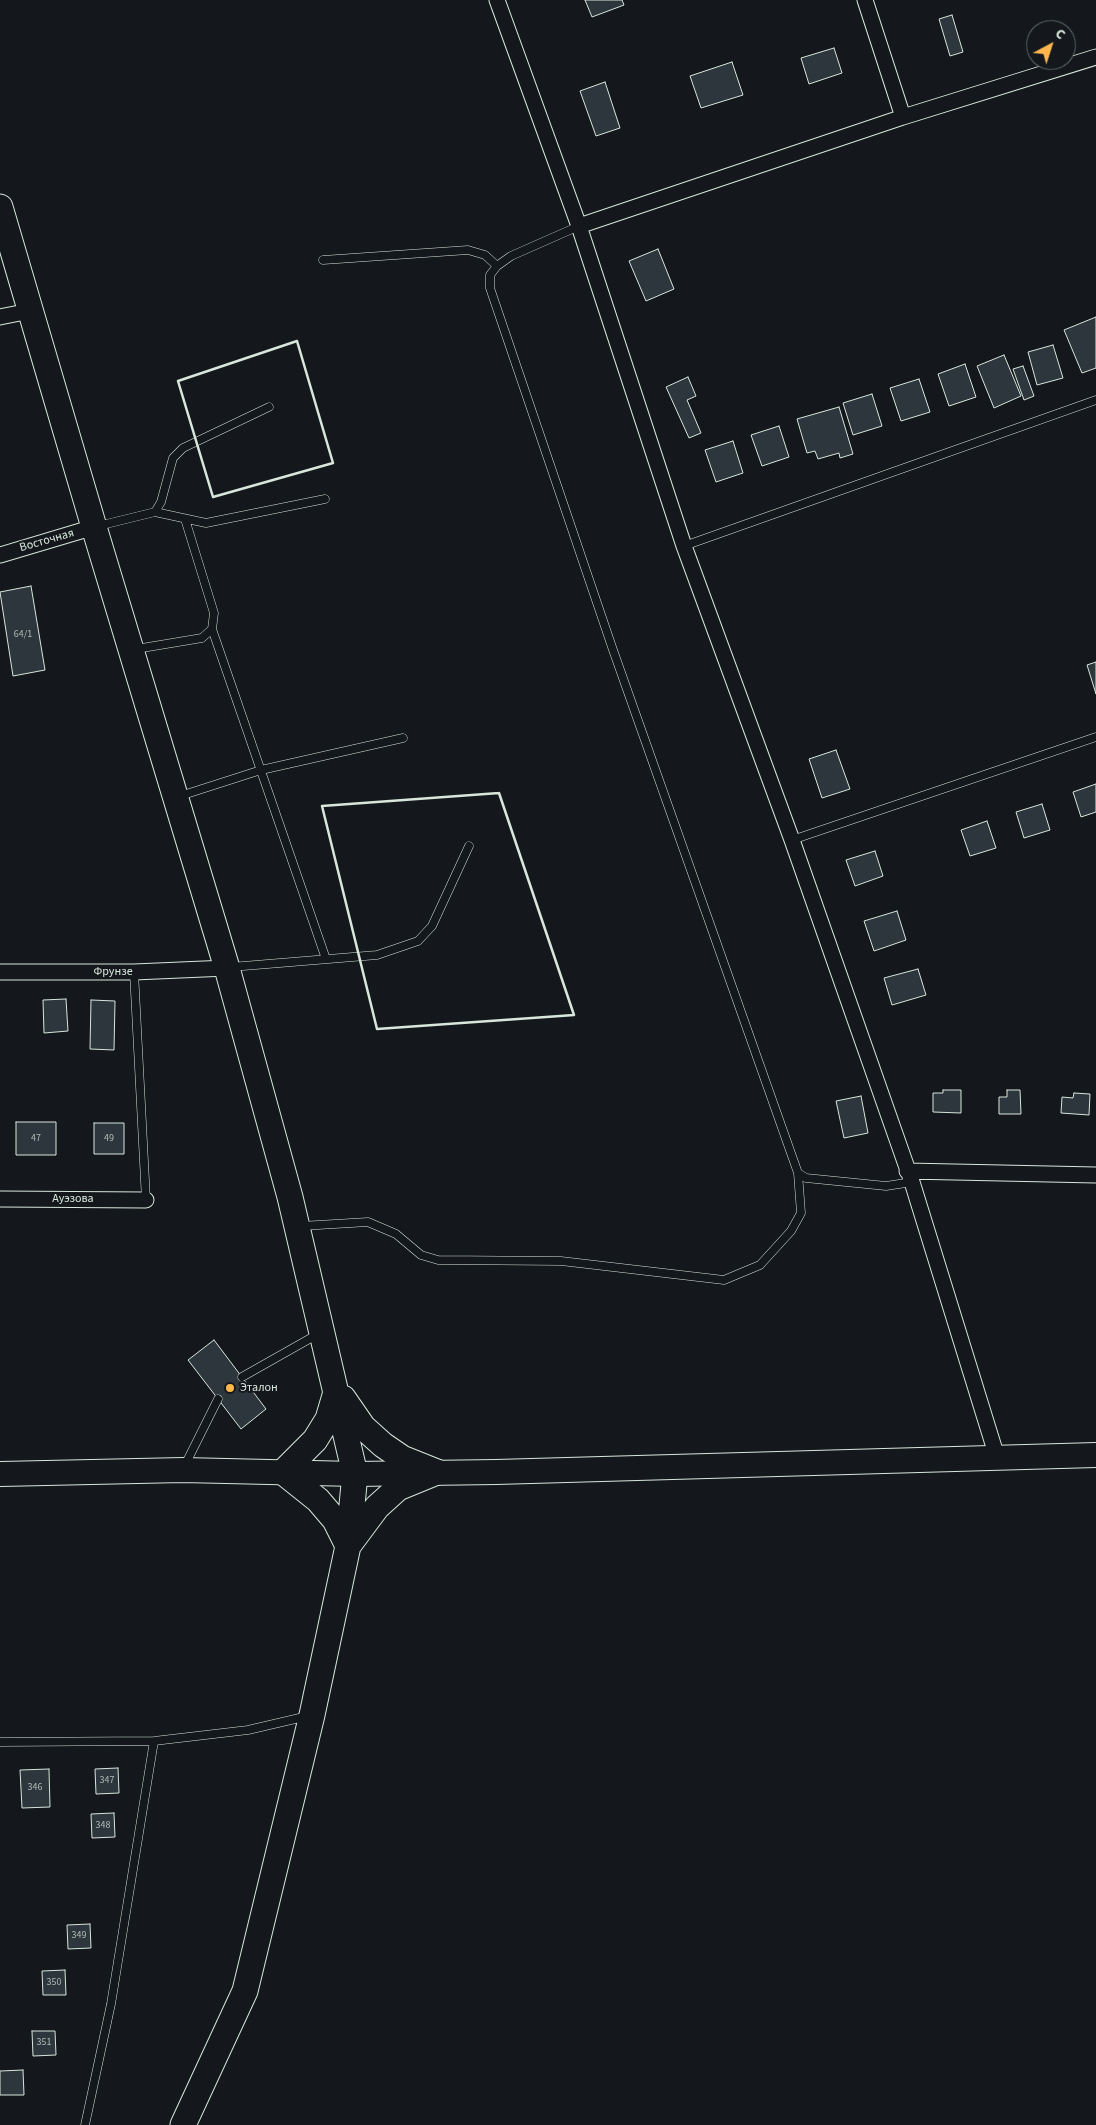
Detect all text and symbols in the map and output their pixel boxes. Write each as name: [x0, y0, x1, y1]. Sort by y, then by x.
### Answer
north arrow: [1026, 20, 1076, 70]
text: С: [1050, 24, 1070, 45]
street label: Восточная: [18, 526, 76, 556]
house number: 64/1: [14, 629, 32, 641]
street label: Фрунзе: [93, 965, 133, 979]
house number: 47: [31, 1133, 41, 1145]
house number: 49: [104, 1133, 114, 1145]
street label: Ауэзова: [52, 1192, 94, 1206]
place label: Эталон: [240, 1381, 278, 1395]
marker: Эталон: [224, 1382, 236, 1394]
house number: 347: [100, 1775, 114, 1787]
house number: 346: [28, 1782, 42, 1794]
house number: 348: [96, 1820, 110, 1832]
house number: 349: [72, 1930, 86, 1942]
house number: 350: [47, 1977, 61, 1989]
house number: 351: [37, 2037, 51, 2049]

